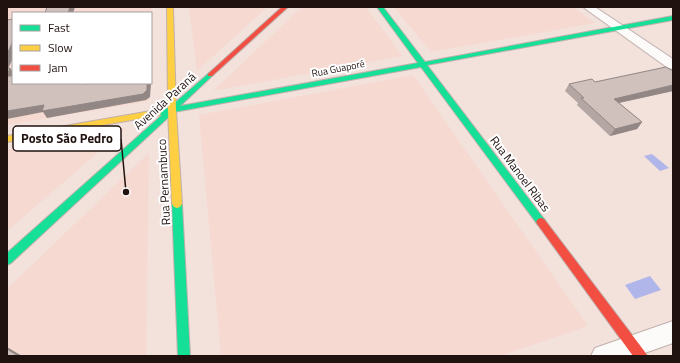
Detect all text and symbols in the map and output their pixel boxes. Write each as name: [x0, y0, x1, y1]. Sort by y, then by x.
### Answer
legend: [12, 12, 152, 84]
text: Fast: [48, 18, 71, 37]
text: Slow: [48, 38, 73, 57]
street label: Rua Guaporé: [310, 56, 366, 81]
text: Jam: [48, 58, 68, 77]
street label: Avenida Paraná: [129, 67, 200, 134]
callout: Posto São Pedro: [13, 126, 121, 151]
text: Posto São Pedro: [21, 128, 113, 148]
street label: Rua Manoel Ribas: [486, 132, 556, 216]
street label: Rua Pernambuco: [152, 138, 175, 226]

